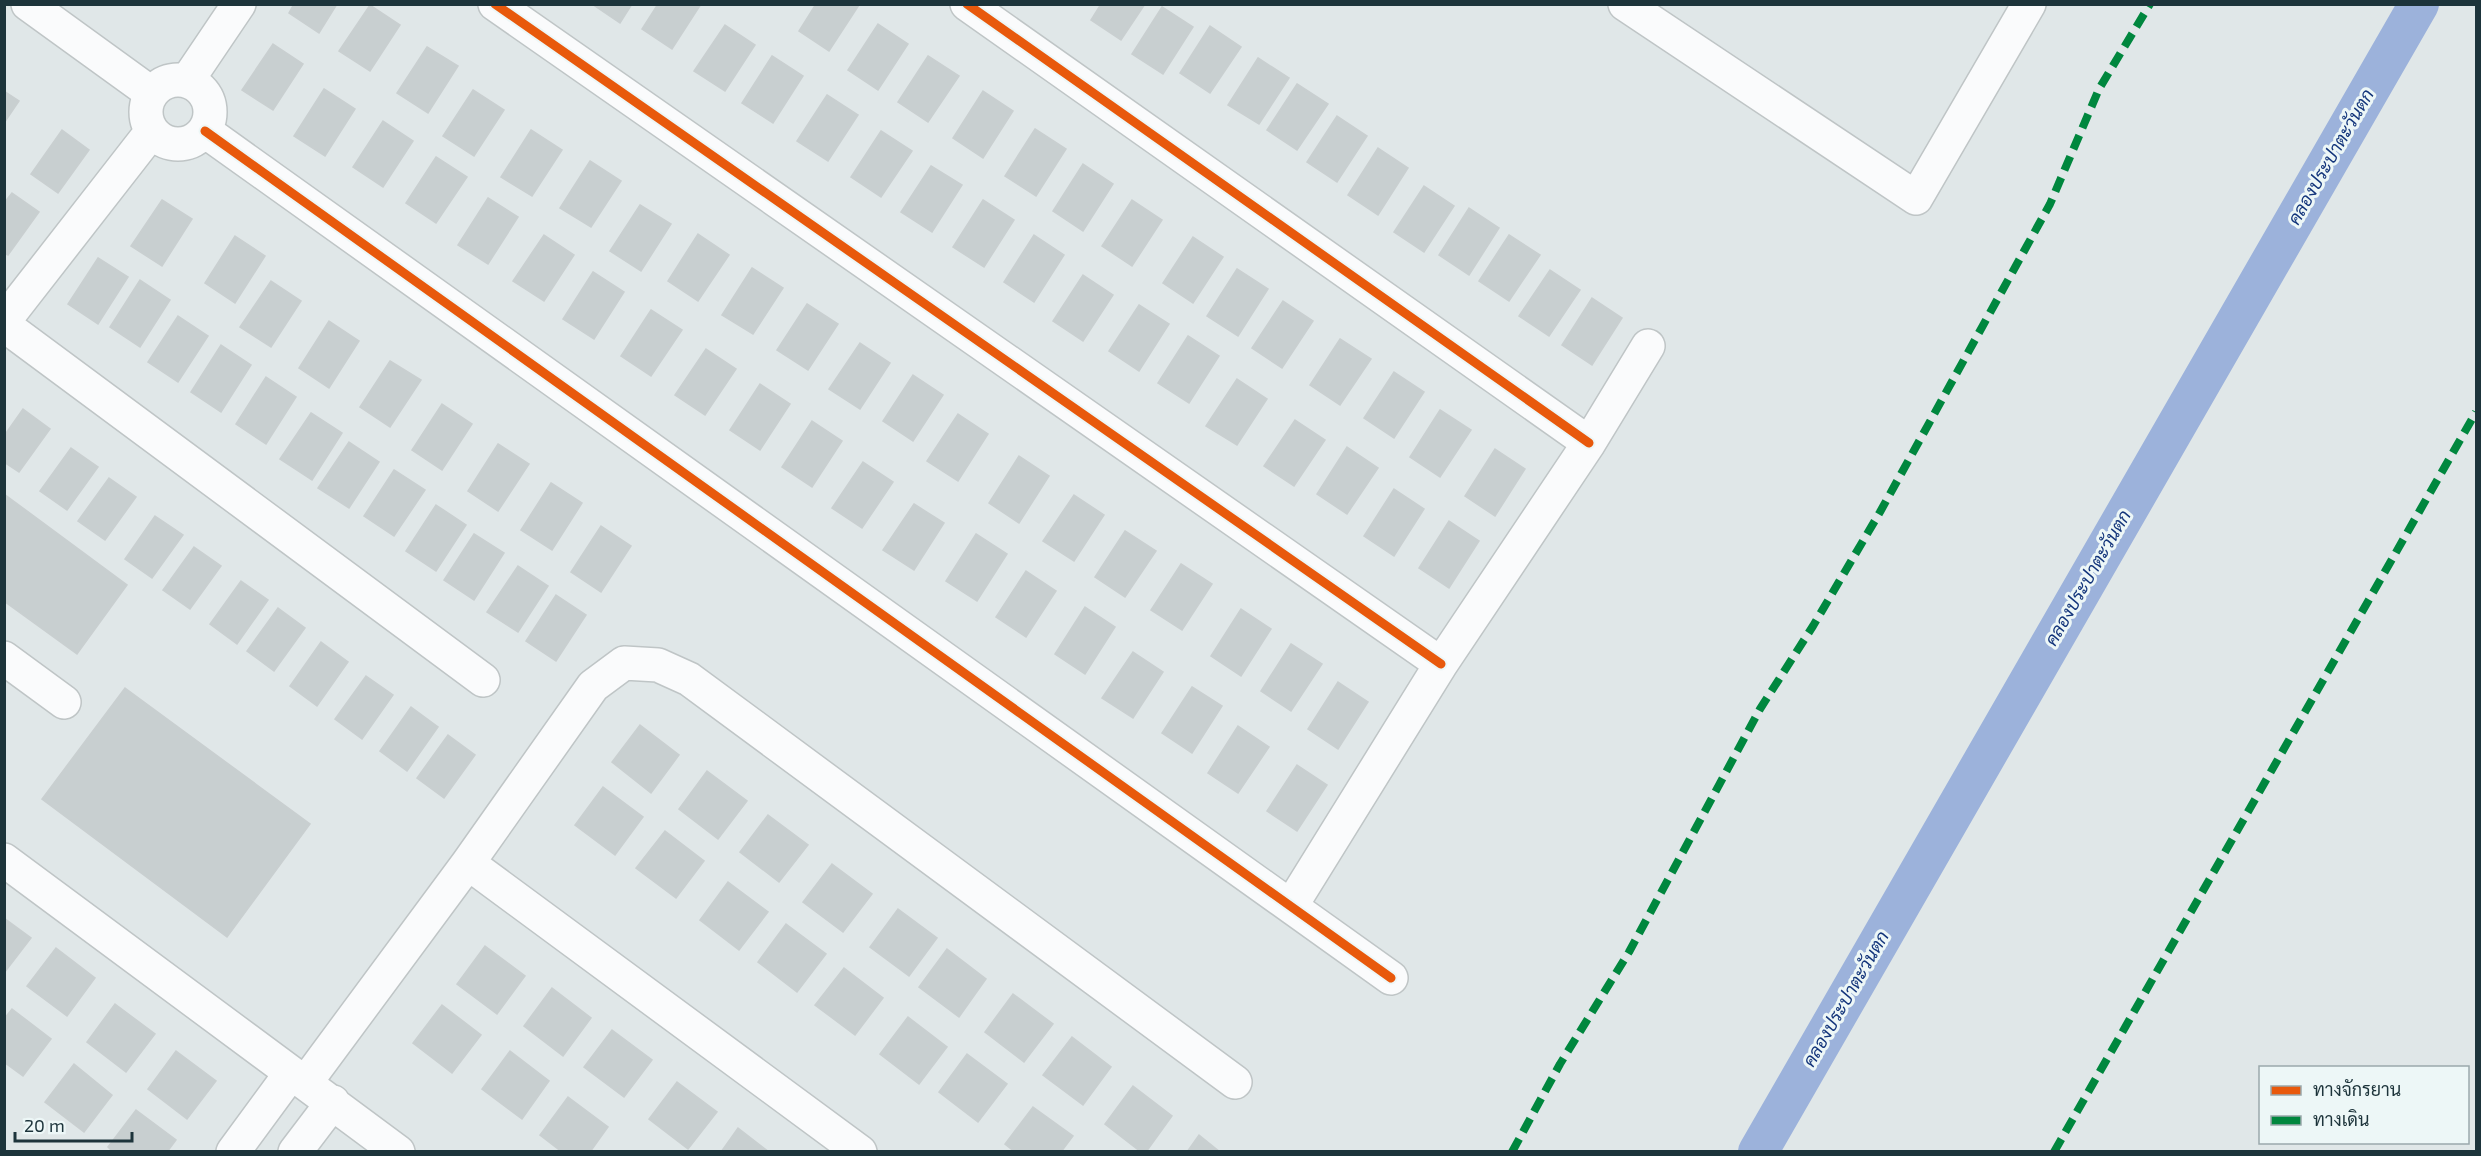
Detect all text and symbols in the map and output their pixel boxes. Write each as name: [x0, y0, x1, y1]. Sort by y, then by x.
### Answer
water label: คลองประปาตะวันตก: [2282, 85, 2378, 228]
water label: คลองประปาตะวันตก: [2039, 506, 2135, 649]
water label: คลองประปาตะวันตก: [1797, 927, 1893, 1070]
legend: [2259, 1066, 2469, 1144]
text: ทางจักรยาน: [2313, 1078, 2401, 1100]
scale bar: [15, 1105, 132, 1143]
text: ทางเดิน: [2313, 1108, 2369, 1130]
text: 20 m: [24, 1114, 65, 1136]

